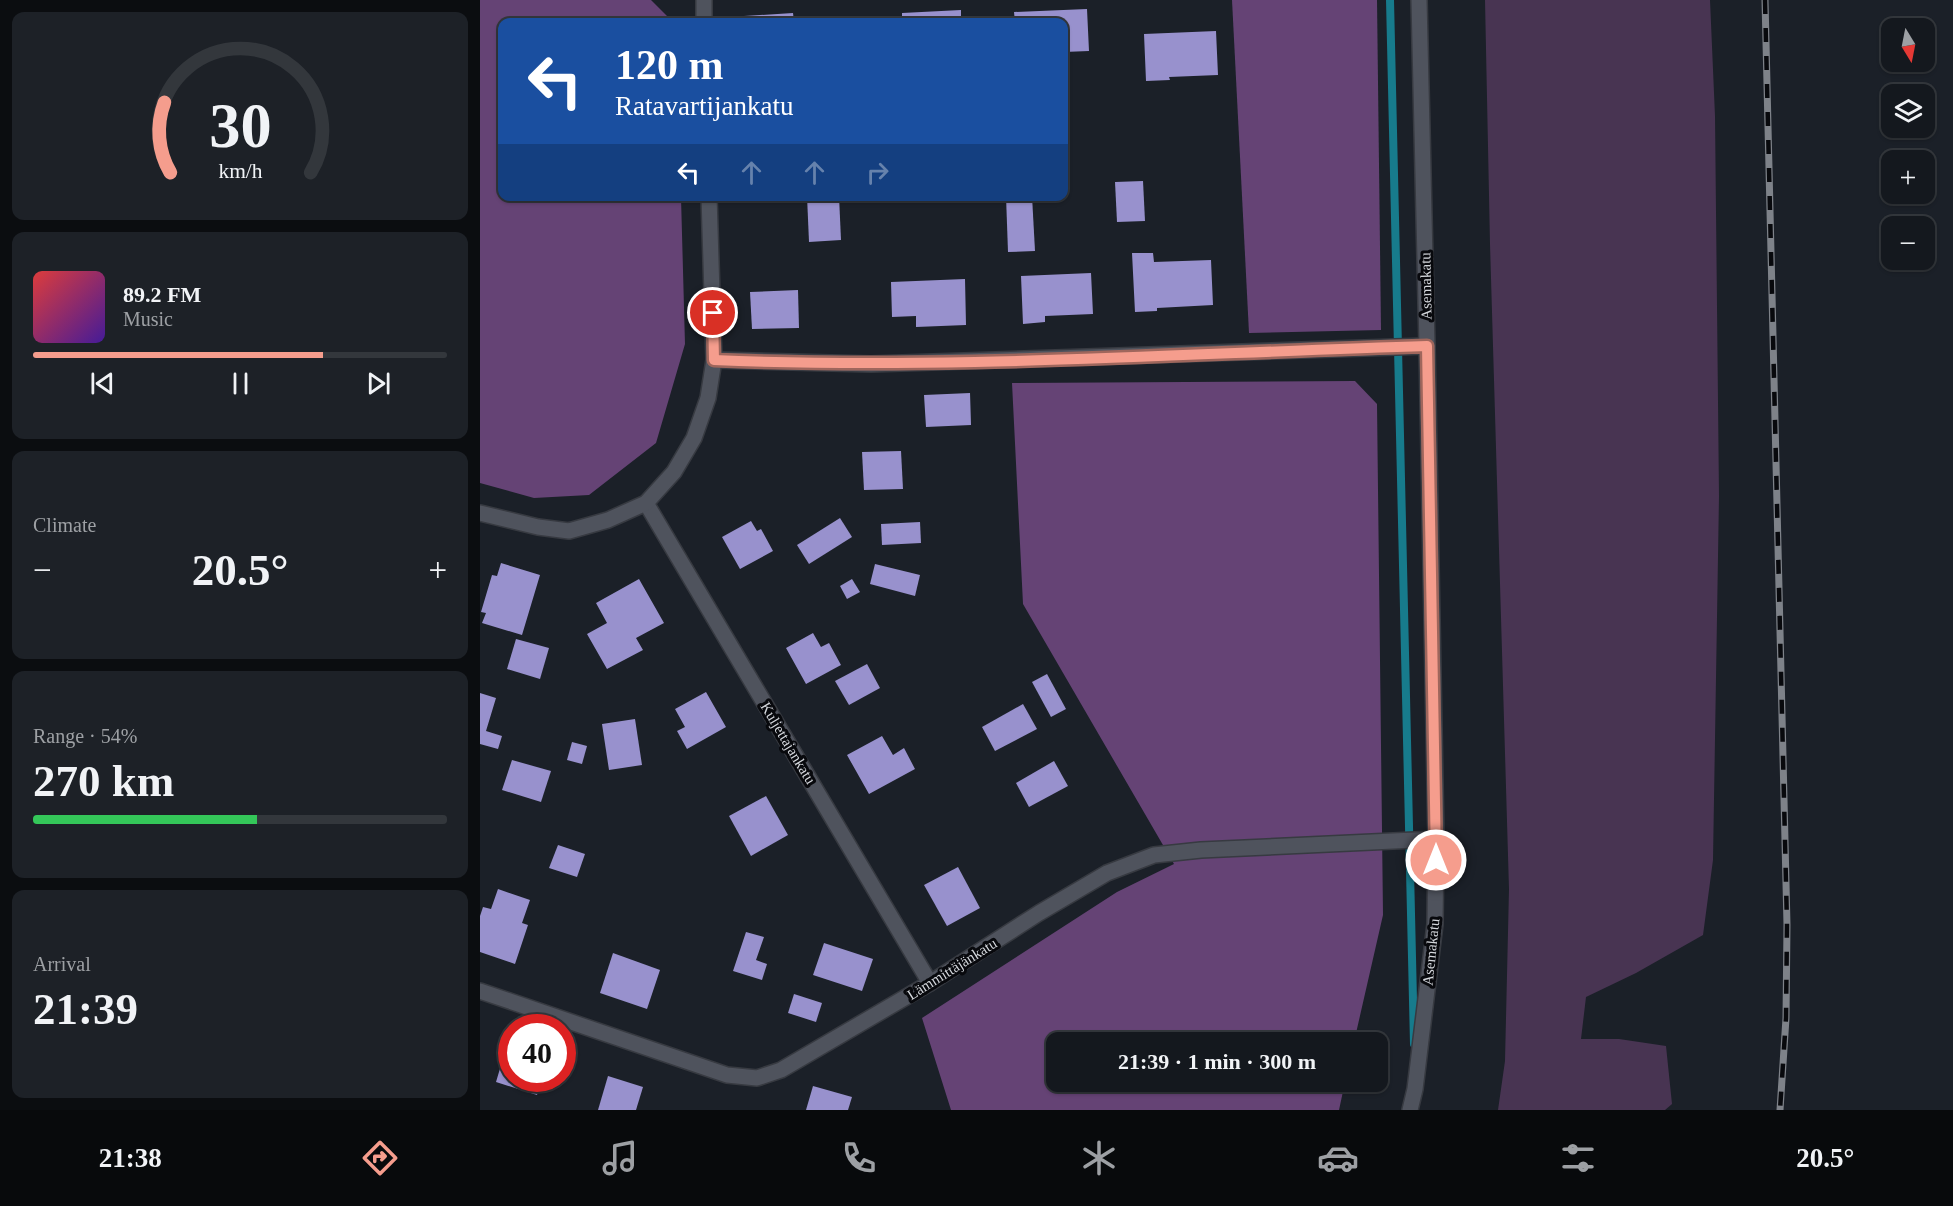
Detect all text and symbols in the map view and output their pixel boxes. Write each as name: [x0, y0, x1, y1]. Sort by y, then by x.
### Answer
north arrow: [1881, 18, 1935, 72]
map controls: [1881, 18, 1935, 270]
icon: left: [516, 42, 594, 120]
text: 120 m: [615, 42, 724, 88]
button: layers: [1881, 84, 1935, 138]
text: 30: [209, 91, 271, 160]
text: Ratavartijankatu: [615, 91, 793, 121]
button: +: [1881, 150, 1935, 204]
icon: left: [672, 156, 705, 189]
icon: ahead: [735, 156, 768, 189]
icon: ahead: [798, 156, 831, 189]
icon: right: [861, 156, 894, 189]
text: km/h: [218, 159, 262, 183]
button: −: [1881, 216, 1935, 270]
street label: Asemakatu: [1417, 252, 1435, 320]
text: 89.2 FM: [123, 282, 201, 307]
pin: [687, 287, 738, 338]
icon: arrive: [696, 296, 729, 329]
text: Music: [123, 308, 173, 330]
icon: previous: [86, 367, 119, 400]
icon: pause: [224, 367, 257, 400]
icon: next: [362, 367, 395, 400]
text: Climate: [33, 514, 96, 536]
text: 20.5°: [192, 545, 288, 595]
text: −: [33, 552, 52, 588]
text: +: [428, 552, 447, 588]
street label: Kuljettajankatu: [757, 699, 819, 787]
text: Range · 54%: [33, 725, 137, 747]
text: 270 km: [33, 756, 174, 806]
position arrow: [1404, 828, 1468, 892]
street label: Asemakatu: [1420, 917, 1443, 986]
street label: Lämmittäjänkatu: [904, 935, 1000, 1003]
text: Arrival: [33, 953, 91, 975]
text: 21:39: [33, 984, 138, 1034]
speed limit sign: 40: [498, 1014, 576, 1092]
text: 21:39 · 1 min · 300 m: [1118, 1049, 1316, 1074]
icon: directions: [359, 1137, 401, 1179]
icon: music: [599, 1137, 641, 1179]
icon: phone: [838, 1137, 880, 1179]
icon: climate: [1078, 1137, 1120, 1179]
icon: car: [1317, 1137, 1359, 1179]
icon: filters: [1557, 1137, 1599, 1179]
text: 21:38: [99, 1143, 162, 1173]
text: 20.5°: [1796, 1143, 1854, 1173]

